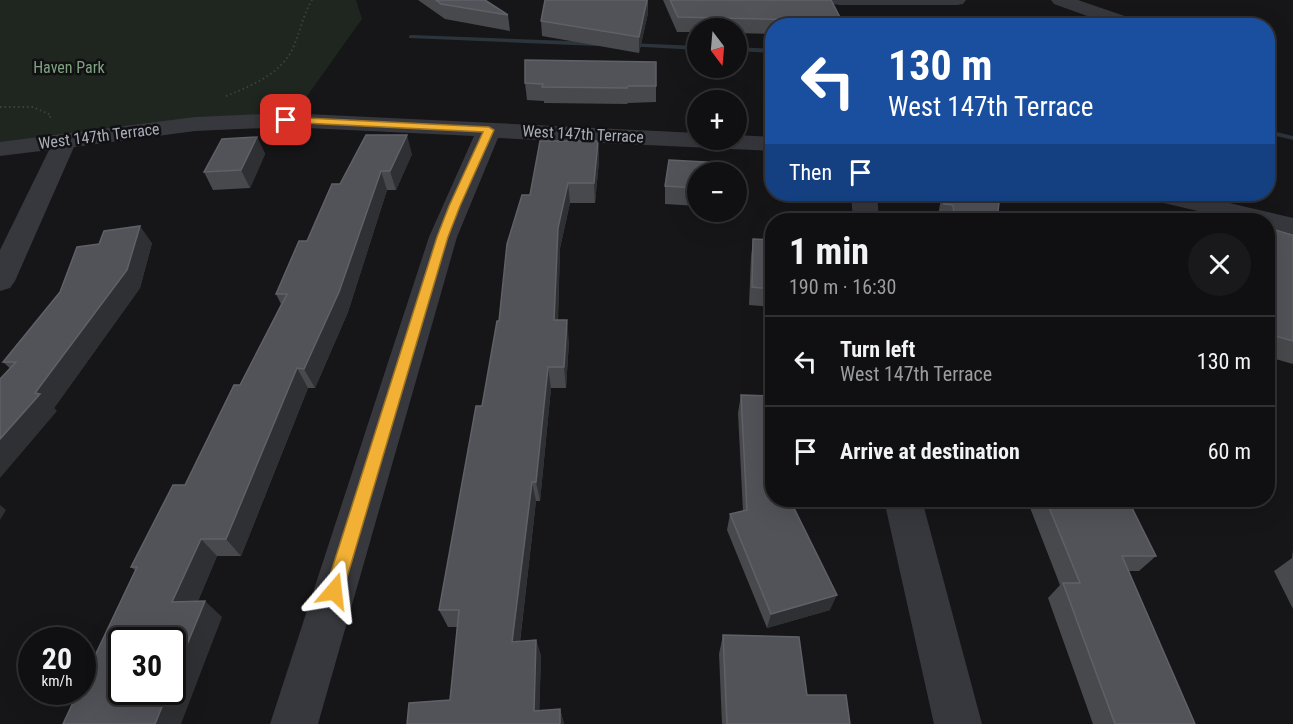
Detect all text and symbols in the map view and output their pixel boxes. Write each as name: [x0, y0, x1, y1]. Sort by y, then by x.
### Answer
north arrow: [687, 18, 747, 78]
map controls: [687, 18, 747, 222]
text: 130 m: [888, 41, 993, 90]
icon: left: [789, 42, 867, 120]
park label: Haven Park: [33, 58, 106, 77]
button: +: [687, 90, 747, 150]
text: West 147th Terrace: [888, 91, 1093, 123]
pin: [260, 94, 311, 145]
icon: arrive: [269, 103, 302, 136]
street label: West 147th Terrace: [37, 119, 161, 153]
street label: West 147th Terrace: [522, 121, 644, 147]
icon: arrive: [844, 156, 877, 189]
text: Then: [789, 160, 832, 185]
button: −: [687, 162, 747, 222]
text: 1 min: [789, 231, 869, 273]
button: close: [1188, 233, 1251, 296]
text: 190 m · 16:30: [789, 275, 896, 299]
text: Turn left: [840, 337, 915, 362]
icon: left: [789, 345, 822, 378]
text: 130 m: [1197, 349, 1251, 374]
text: West 147th Terrace: [840, 362, 992, 386]
icon: arrive: [789, 435, 822, 468]
text: Arrive at destination: [840, 439, 1020, 464]
text: 60 m: [1208, 439, 1251, 464]
position arrow: [302, 559, 366, 623]
speed limit sign: 30: [108, 627, 186, 705]
text: 20: [42, 641, 72, 676]
text: km/h: [42, 672, 72, 690]

